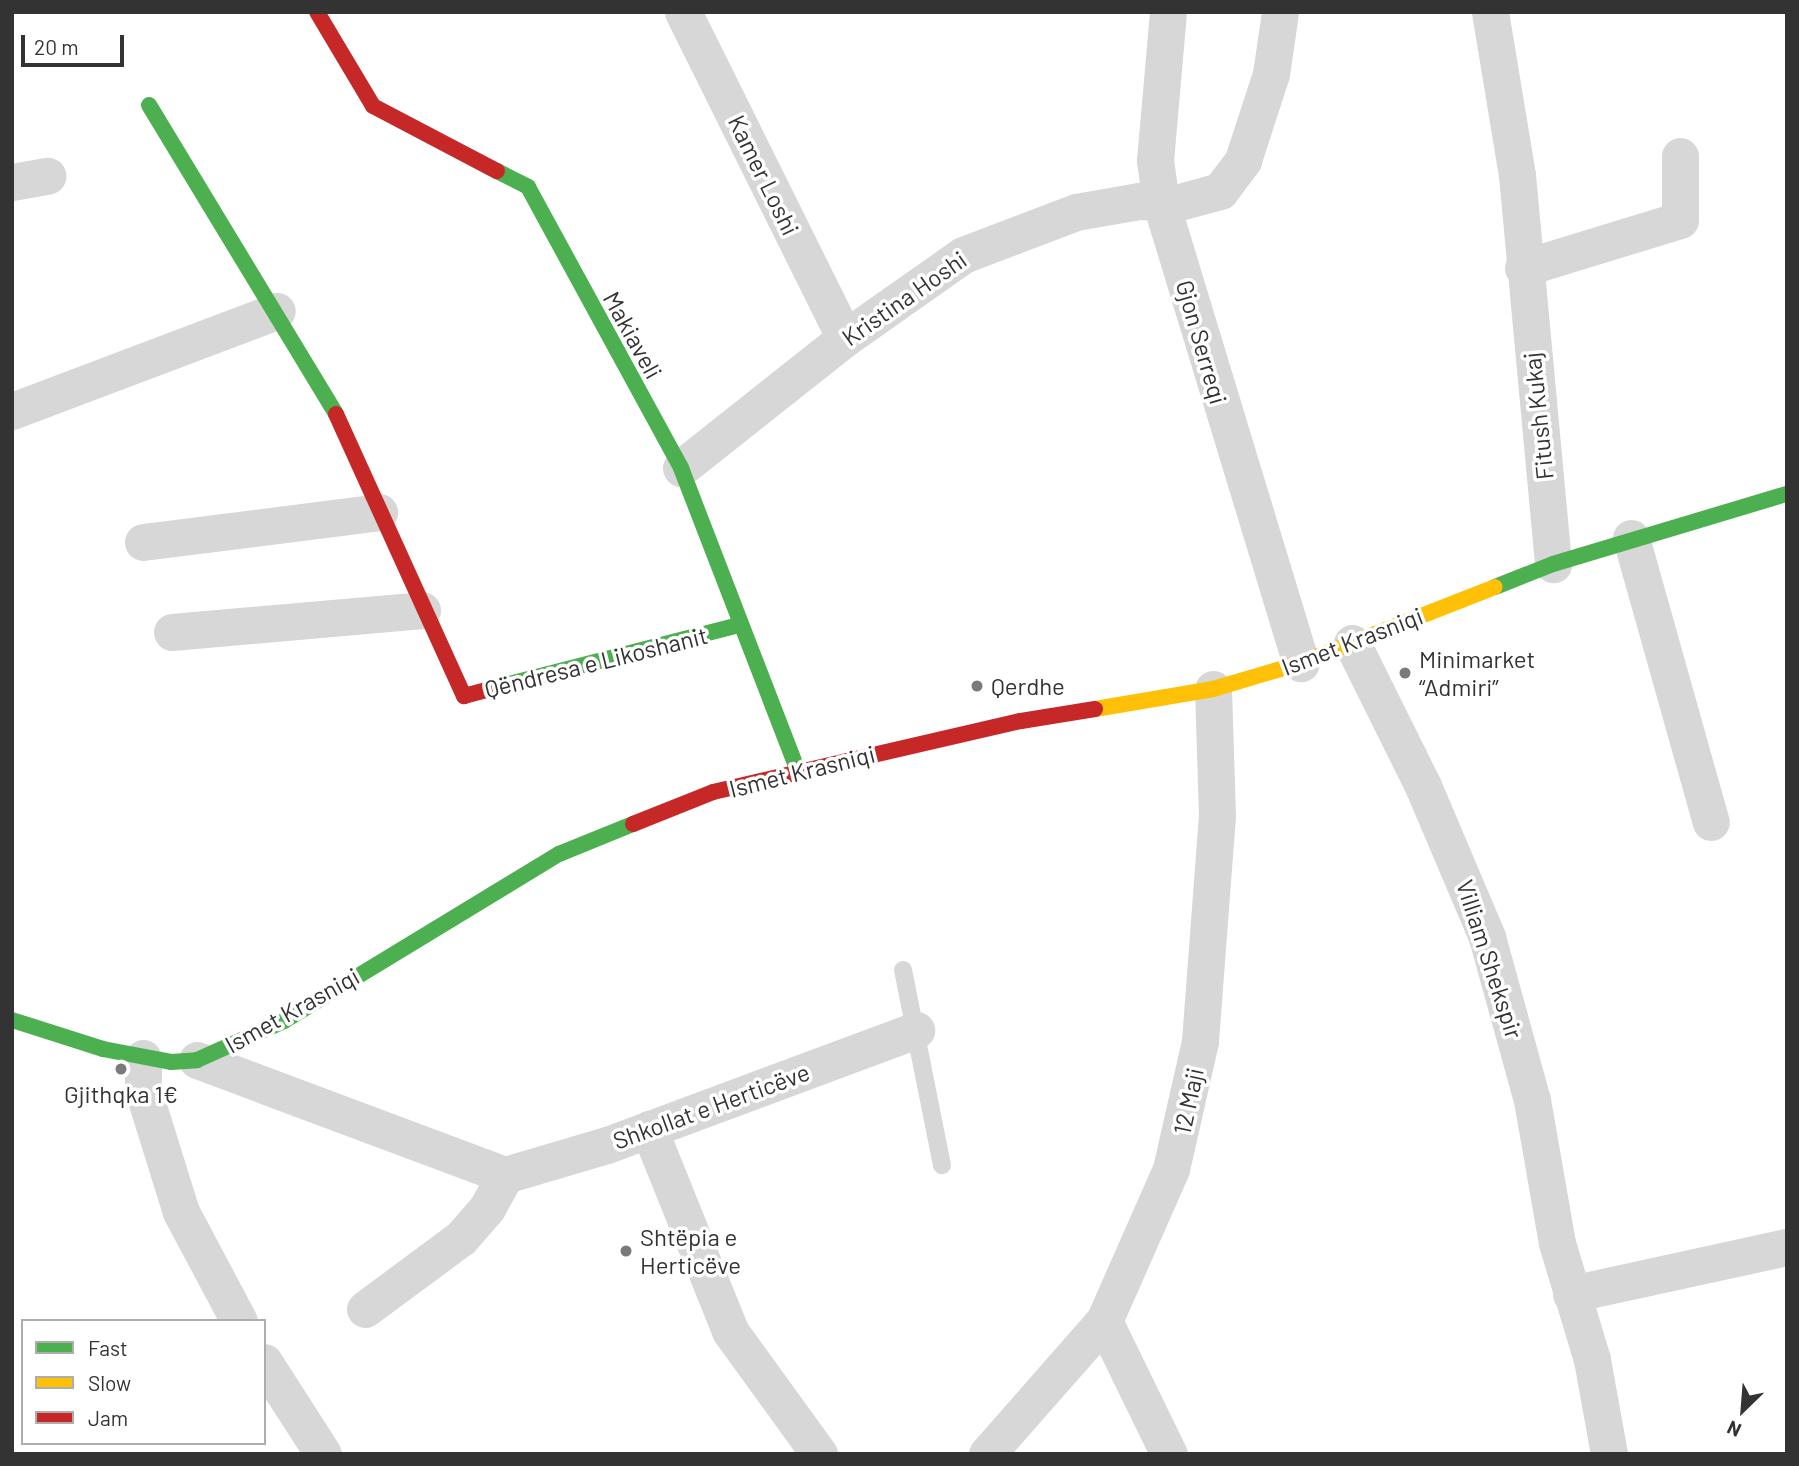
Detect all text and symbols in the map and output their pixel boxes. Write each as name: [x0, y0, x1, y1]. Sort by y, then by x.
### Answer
scale bar: [24, 21, 128, 65]
text: 20 m: [34, 34, 79, 59]
street label: Kamer Loshi: [723, 110, 805, 240]
street label: Kristina Hoshi: [836, 245, 972, 351]
street label: Gjon Serreqi: [1171, 277, 1233, 407]
street label: Makiaveli: [597, 286, 669, 384]
street label: Fitush Kukaj: [1517, 351, 1559, 481]
street label: Ismet Krasniqi: [1277, 601, 1427, 681]
street label: Qëndresa e Likoshanit: [482, 620, 710, 704]
place label: Minimarket “Admiri”: [1419, 645, 1535, 701]
marker: Minimarket “Admiri”: [1397, 665, 1413, 681]
place label: Qerdhe: [991, 672, 1065, 700]
marker: Qerdhe: [969, 678, 985, 694]
street label: Ismet Krasniqi: [726, 739, 878, 803]
street label: Villiam Shekspir: [1451, 876, 1529, 1042]
street label: Ismet Krasniqi: [220, 961, 364, 1059]
street label: Shkollat e Herticëve: [609, 1057, 813, 1155]
marker: Gjithqka 1€: [113, 1061, 129, 1077]
street label: 12 Maji: [1167, 1065, 1209, 1137]
place label: Gjithqka 1€: [64, 1080, 178, 1108]
place label: Shtëpia e Herticëve: [640, 1223, 741, 1279]
marker: Shtëpia e Herticëve: [618, 1243, 634, 1259]
legend: [21, 1319, 266, 1445]
text: Fast: [88, 1335, 128, 1360]
text: Slow: [88, 1370, 131, 1395]
north arrow: [1708, 1375, 1778, 1445]
text: Jam: [88, 1405, 128, 1430]
text: N: [1723, 1416, 1745, 1443]

